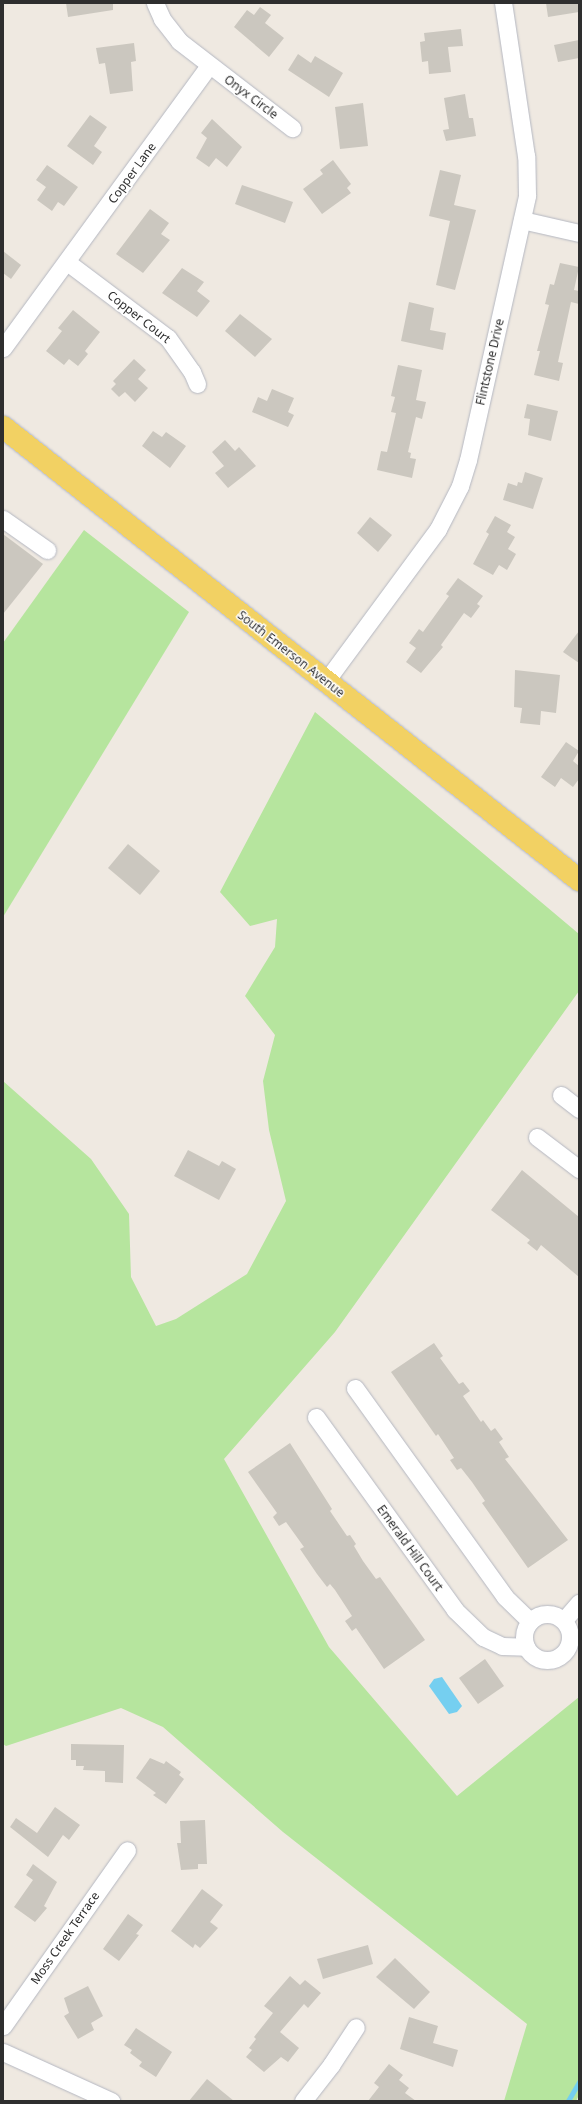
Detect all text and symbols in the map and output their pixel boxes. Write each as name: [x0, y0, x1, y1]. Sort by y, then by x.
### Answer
street label: Onyx Circle: [221, 72, 281, 122]
street label: Copper Lane: [105, 140, 159, 206]
street label: Copper Court: [105, 288, 173, 346]
street label: Flintstone Drive: [473, 317, 507, 407]
street label: South Emerson Avenue: [235, 608, 347, 700]
street label: Emerald Hill Court: [374, 1502, 446, 1594]
street label: Moss Creek Terrace: [28, 1889, 102, 1987]

